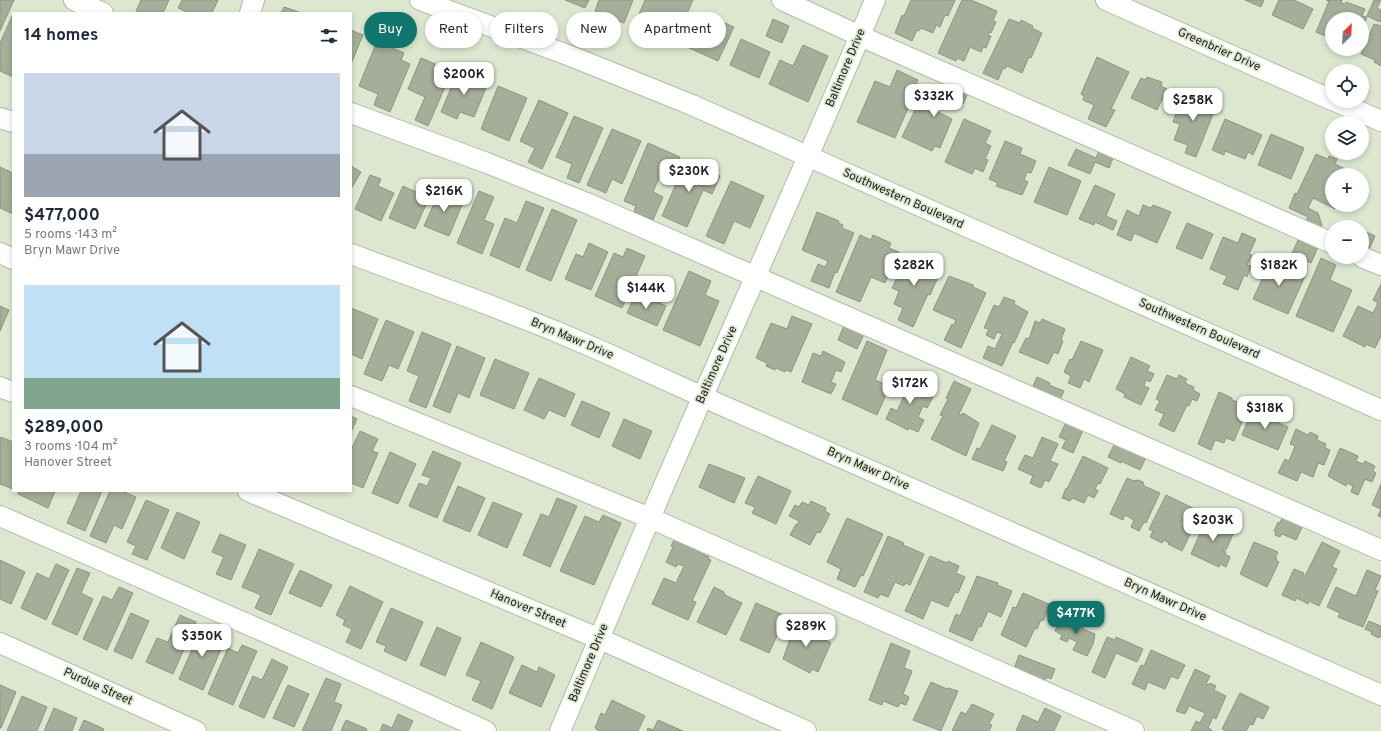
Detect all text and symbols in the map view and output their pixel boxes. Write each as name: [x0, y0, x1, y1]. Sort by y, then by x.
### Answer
chip: Buy: [364, 12, 417, 48]
chip: Rent: [425, 12, 482, 48]
chip: Filters: [490, 12, 558, 48]
chip: New: [566, 12, 621, 48]
chip: Apartment: [629, 12, 726, 48]
north arrow: [1325, 12, 1369, 56]
map controls: [1325, 12, 1369, 264]
street label: Greenbrier Drive: [1175, 24, 1263, 76]
text: 14 homes: [24, 25, 98, 47]
icon: filters: [318, 25, 340, 47]
street label: Baltimore Drive: [822, 26, 870, 110]
pin: $200K: [436, 62, 492, 96]
button: locate: [1325, 64, 1369, 108]
text: $200K: [443, 67, 485, 83]
pin: $332K: [906, 84, 962, 118]
pin: $258K: [1165, 88, 1221, 122]
text: $332K: [914, 89, 954, 105]
text: $258K: [1172, 93, 1214, 109]
icon: home: [146, 99, 218, 171]
button: layers: [1325, 116, 1369, 160]
pin: $230K: [661, 159, 717, 193]
text: $230K: [668, 164, 710, 180]
street label: Southwestern Boulevard: [840, 165, 966, 233]
button: +: [1325, 168, 1369, 212]
pin: $216K: [416, 179, 472, 213]
text: $216K: [425, 184, 463, 200]
text: $477,000: [24, 205, 100, 227]
button: −: [1325, 220, 1369, 264]
text: 5 rooms · 143 m²: [24, 227, 117, 243]
text: Bryn Mawr Drive: [24, 243, 120, 259]
pin: $282K: [886, 253, 942, 287]
pin: $182K: [1251, 253, 1307, 287]
text: $282K: [894, 258, 934, 274]
text: $182K: [1260, 258, 1298, 274]
pin: $144K: [618, 276, 674, 310]
text: $144K: [627, 281, 665, 297]
street label: Southwestern Boulevard: [1136, 295, 1262, 363]
icon: home: [146, 311, 218, 383]
street label: Bryn Mawr Drive: [528, 314, 616, 364]
street label: Baltimore Drive: [693, 323, 741, 407]
pin: $172K: [882, 371, 938, 405]
text: $172K: [892, 376, 928, 392]
pin: $318K: [1237, 396, 1293, 430]
text: $318K: [1246, 401, 1284, 417]
text: $289,000: [24, 417, 104, 439]
text: 3 rooms · 104 m²: [24, 439, 118, 455]
street label: Bryn Mawr Drive: [824, 444, 912, 494]
text: Hanover Street: [24, 455, 112, 471]
pin: $203K: [1185, 508, 1241, 542]
text: $203K: [1192, 513, 1234, 529]
street label: Bryn Mawr Drive: [1121, 575, 1209, 625]
street label: Hanover Street: [487, 586, 569, 632]
pin: $477K: [1048, 601, 1104, 635]
text: $477K: [1056, 606, 1096, 622]
pin: $289K: [778, 614, 834, 648]
text: $289K: [785, 619, 827, 635]
street label: Baltimore Drive: [565, 621, 613, 705]
pin: $350K: [174, 624, 230, 658]
text: $350K: [181, 629, 223, 645]
street label: Purdue Street: [61, 665, 135, 709]

